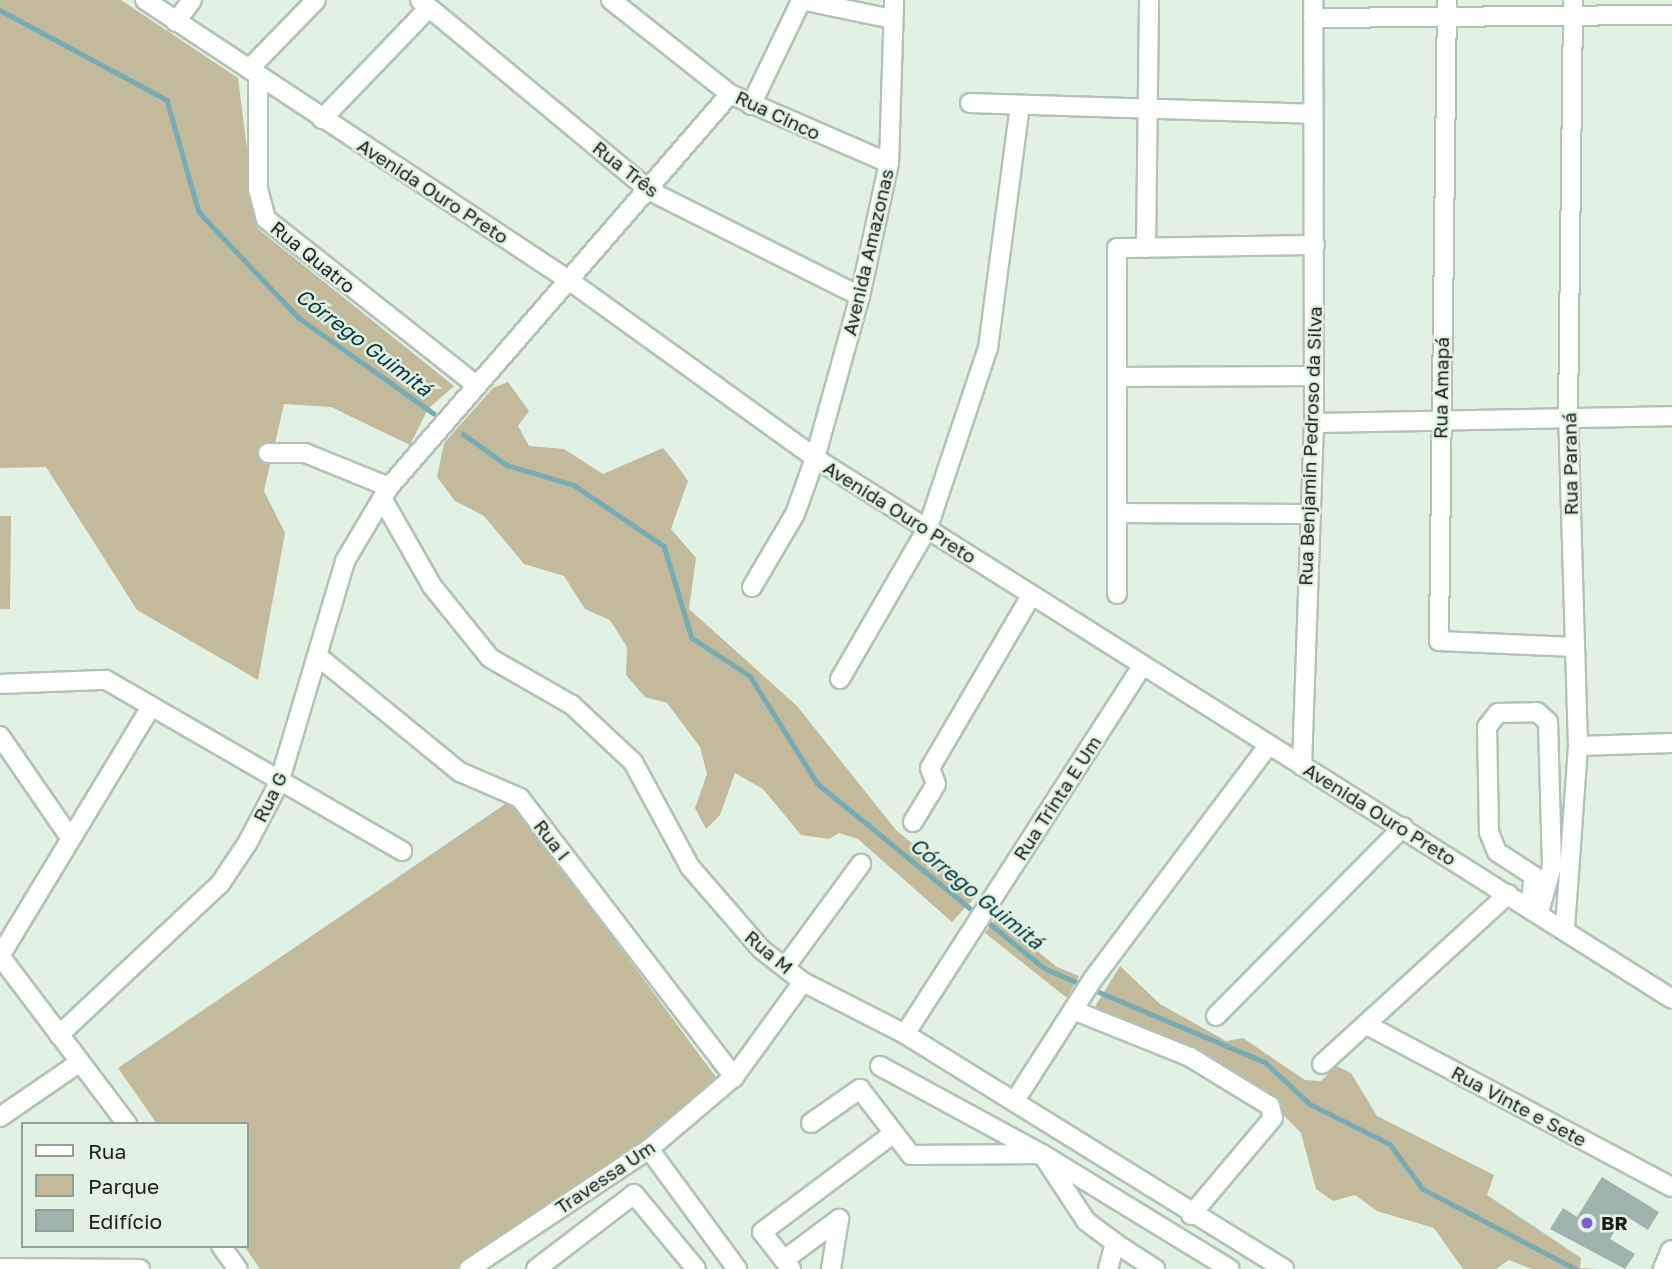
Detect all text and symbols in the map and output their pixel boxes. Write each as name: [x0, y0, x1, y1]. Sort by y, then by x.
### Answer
street label: Rua Cinco: [732, 85, 824, 145]
street label: Avenida Ouro Preto: [353, 134, 513, 248]
street label: Rua Três: [588, 136, 664, 202]
street label: Avenida Amazonas: [838, 166, 898, 338]
street label: Rua Quatro: [266, 216, 360, 298]
water label: Córrego Guimitá: [291, 283, 437, 401]
street label: Rua Benjamin Pedroso da Silva: [1294, 306, 1326, 586]
street label: Rua Amapá: [1429, 337, 1453, 439]
street label: Rua Paraná: [1558, 412, 1582, 516]
street label: Avenida Ouro Preto: [820, 456, 980, 568]
street label: Rua Trinta E Um: [1008, 732, 1106, 864]
street label: Avenida Ouro Preto: [1300, 758, 1460, 870]
street label: Rua G: [248, 768, 292, 826]
street label: Rua I: [529, 815, 575, 865]
water label: Córrego Guimitá: [905, 832, 1049, 954]
street label: Rua M: [740, 925, 798, 979]
street label: Rua Vinte e Sete: [1448, 1061, 1590, 1151]
legend: [21, 1122, 248, 1248]
street label: Travessa Um: [551, 1135, 659, 1219]
text: Rua: [88, 1138, 126, 1164]
text: Parque: [88, 1173, 159, 1199]
text: Edifício: [88, 1208, 162, 1234]
place label: BR: [1601, 1212, 1628, 1234]
marker: BR: [1579, 1215, 1595, 1231]

